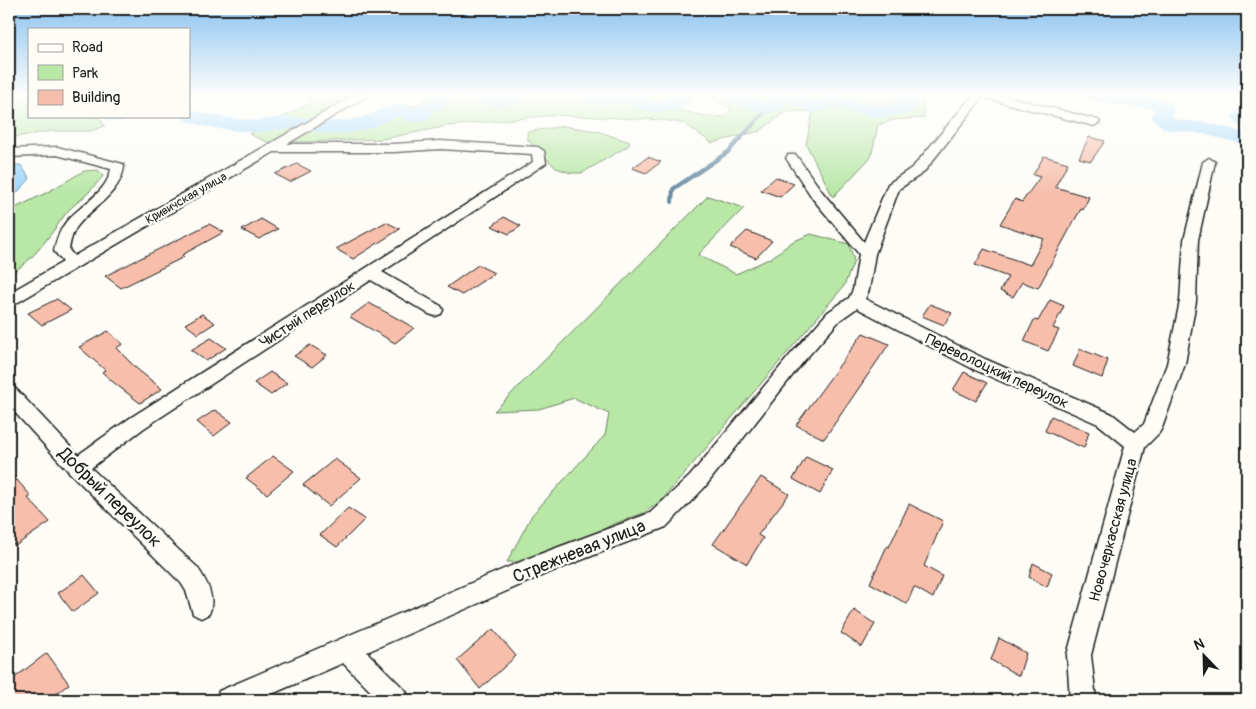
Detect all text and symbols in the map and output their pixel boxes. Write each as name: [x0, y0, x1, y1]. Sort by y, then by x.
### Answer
legend: [28, 28, 190, 118]
text: Road: [72, 38, 103, 57]
text: Park: [72, 64, 99, 83]
text: Building: [72, 88, 120, 107]
street label: Кривичская улица: [143, 169, 230, 228]
street label: Чистый переулок: [256, 276, 359, 352]
street label: Переволоцкий переулок: [922, 330, 1072, 413]
street label: Добрый переулок: [52, 442, 166, 552]
street label: Новочеркасская улица: [1085, 456, 1142, 604]
street label: Стрежневая улица: [509, 514, 649, 589]
north arrow: [1178, 632, 1228, 682]
text: N: [1191, 635, 1207, 654]

